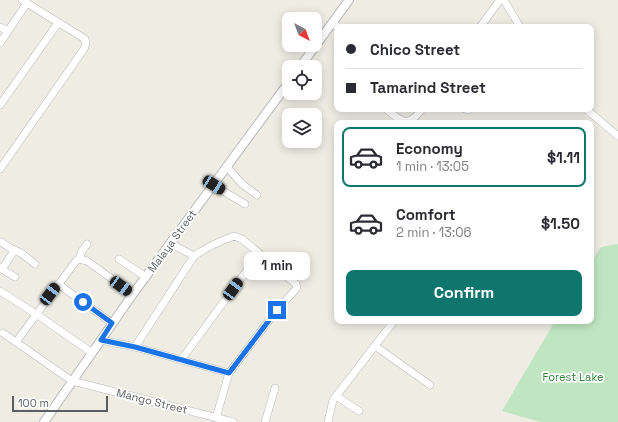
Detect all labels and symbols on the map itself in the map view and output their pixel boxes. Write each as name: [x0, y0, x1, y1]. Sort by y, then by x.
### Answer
north arrow: [282, 12, 322, 52]
car: [201, 174, 227, 196]
street label: Malaya Street: [145, 207, 199, 275]
callout: 1 min: [244, 252, 310, 280]
car: [108, 274, 134, 298]
car: [221, 276, 245, 302]
car: [38, 281, 62, 307]
route start: [74, 293, 92, 311]
route end: [268, 301, 286, 319]
park label: Forest Lake: [542, 370, 604, 384]
street label: Mango Street: [115, 385, 189, 417]
scale bar: [12, 394, 108, 413]

